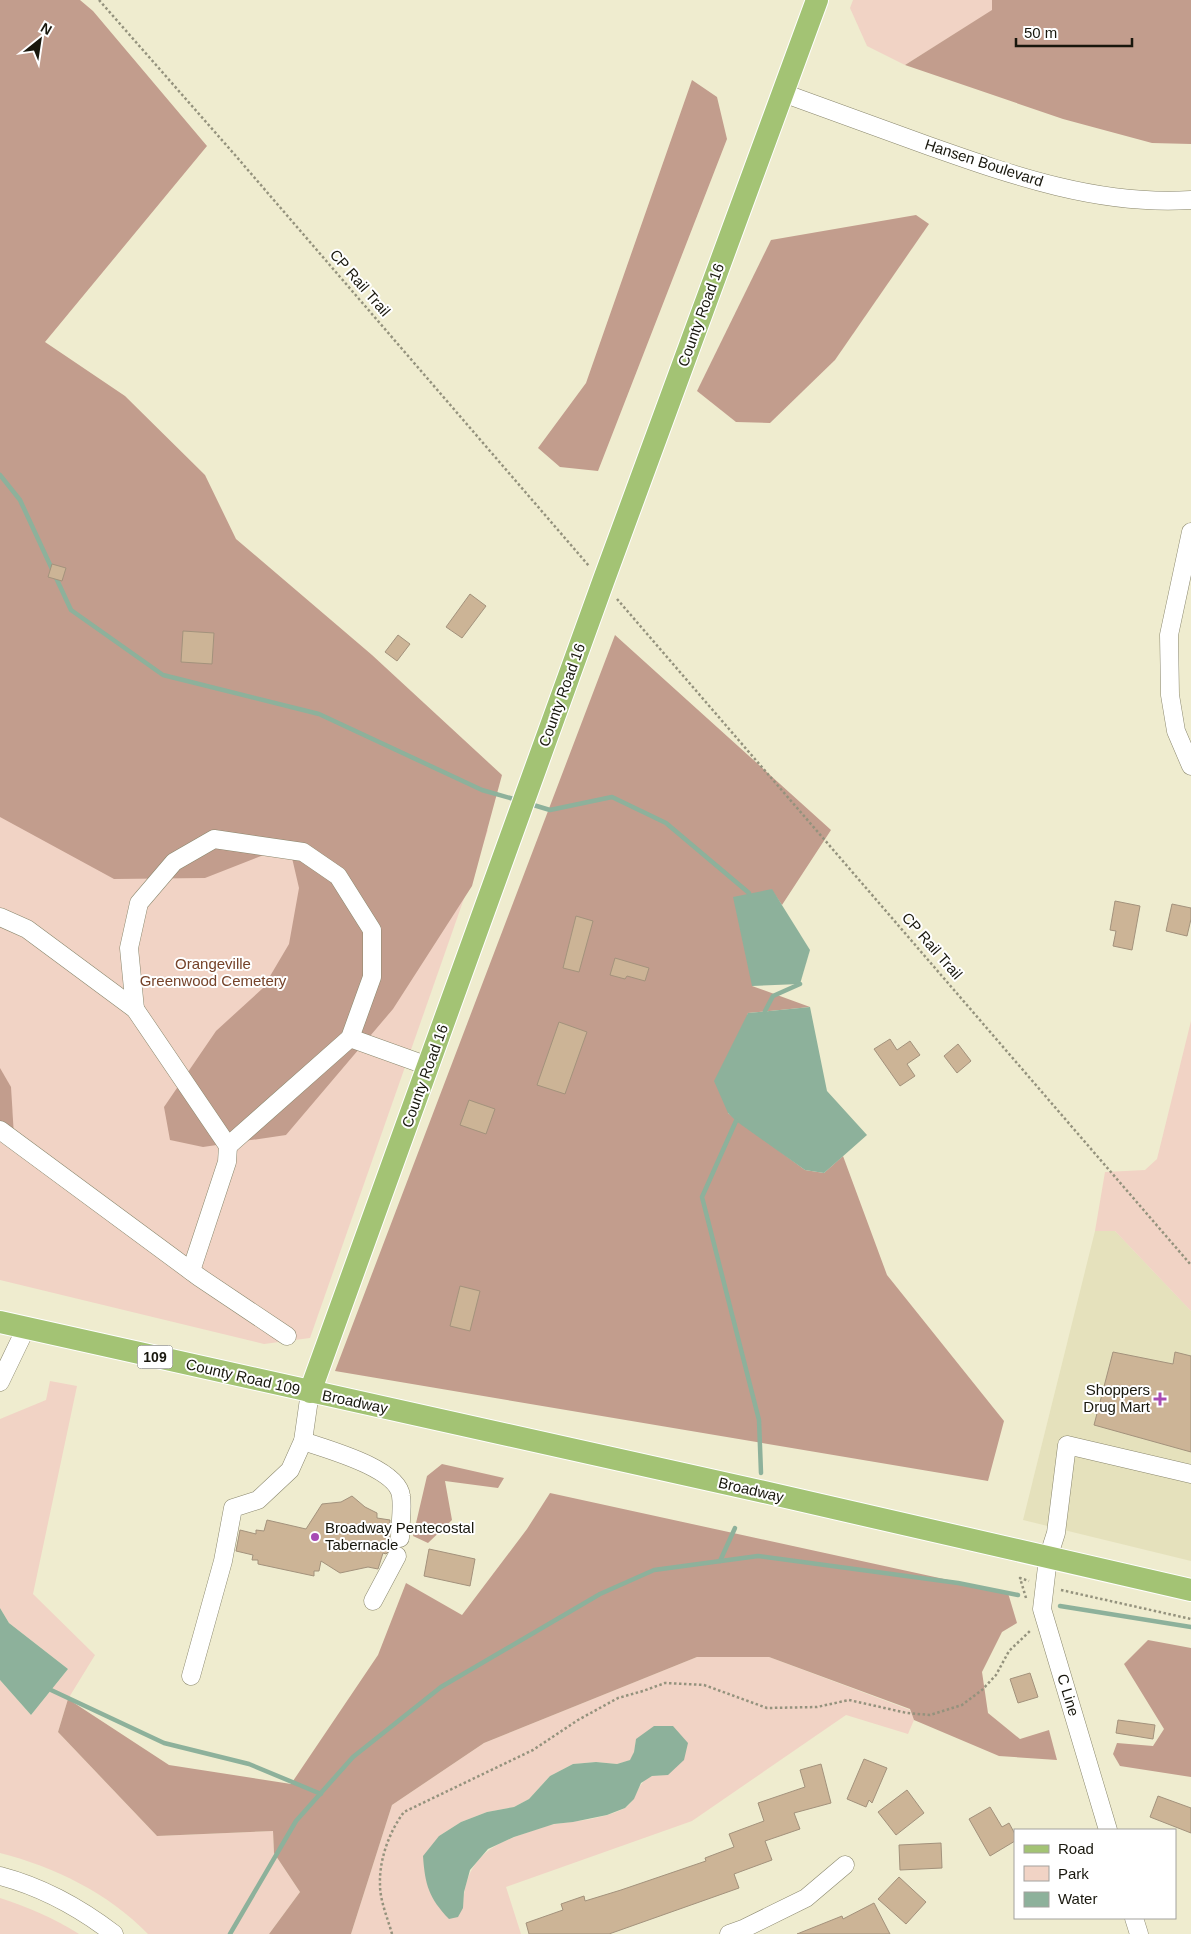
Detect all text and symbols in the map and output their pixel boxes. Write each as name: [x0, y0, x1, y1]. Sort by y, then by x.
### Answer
north arrow: [15, 15, 65, 65]
scale bar: [1016, 15, 1132, 47]
text: N: [38, 19, 55, 38]
text: 50 m: [1024, 24, 1057, 41]
street label: Hansen Boulevard: [923, 135, 1045, 190]
street label: CP Rail Trail: [327, 246, 394, 320]
street label: County Road 16: [674, 261, 727, 369]
street label: County Road 16: [535, 641, 588, 749]
street label: CP Rail Trail: [899, 909, 966, 983]
park label: Orangeville Greenwood Cemetery: [140, 955, 287, 989]
street label: County Road 16: [398, 1022, 451, 1130]
road number: 109: [138, 1345, 172, 1368]
street label: County Road 109: [184, 1355, 302, 1398]
place label: Shoppers Drug Mart: [1083, 1381, 1151, 1415]
street label: Broadway: [321, 1386, 390, 1417]
marker: Shoppers Drug Mart: [1154, 1393, 1166, 1405]
street label: Broadway: [717, 1474, 786, 1505]
place label: Broadway Pentecostal Tabernacle: [325, 1519, 474, 1553]
marker: Broadway Pentecostal Tabernacle: [309, 1531, 321, 1543]
street label: C Line: [1054, 1672, 1083, 1718]
legend: [1014, 1829, 1176, 1919]
text: Road: [1058, 1840, 1094, 1857]
text: Park: [1058, 1865, 1089, 1882]
text: Water: [1058, 1890, 1097, 1907]

